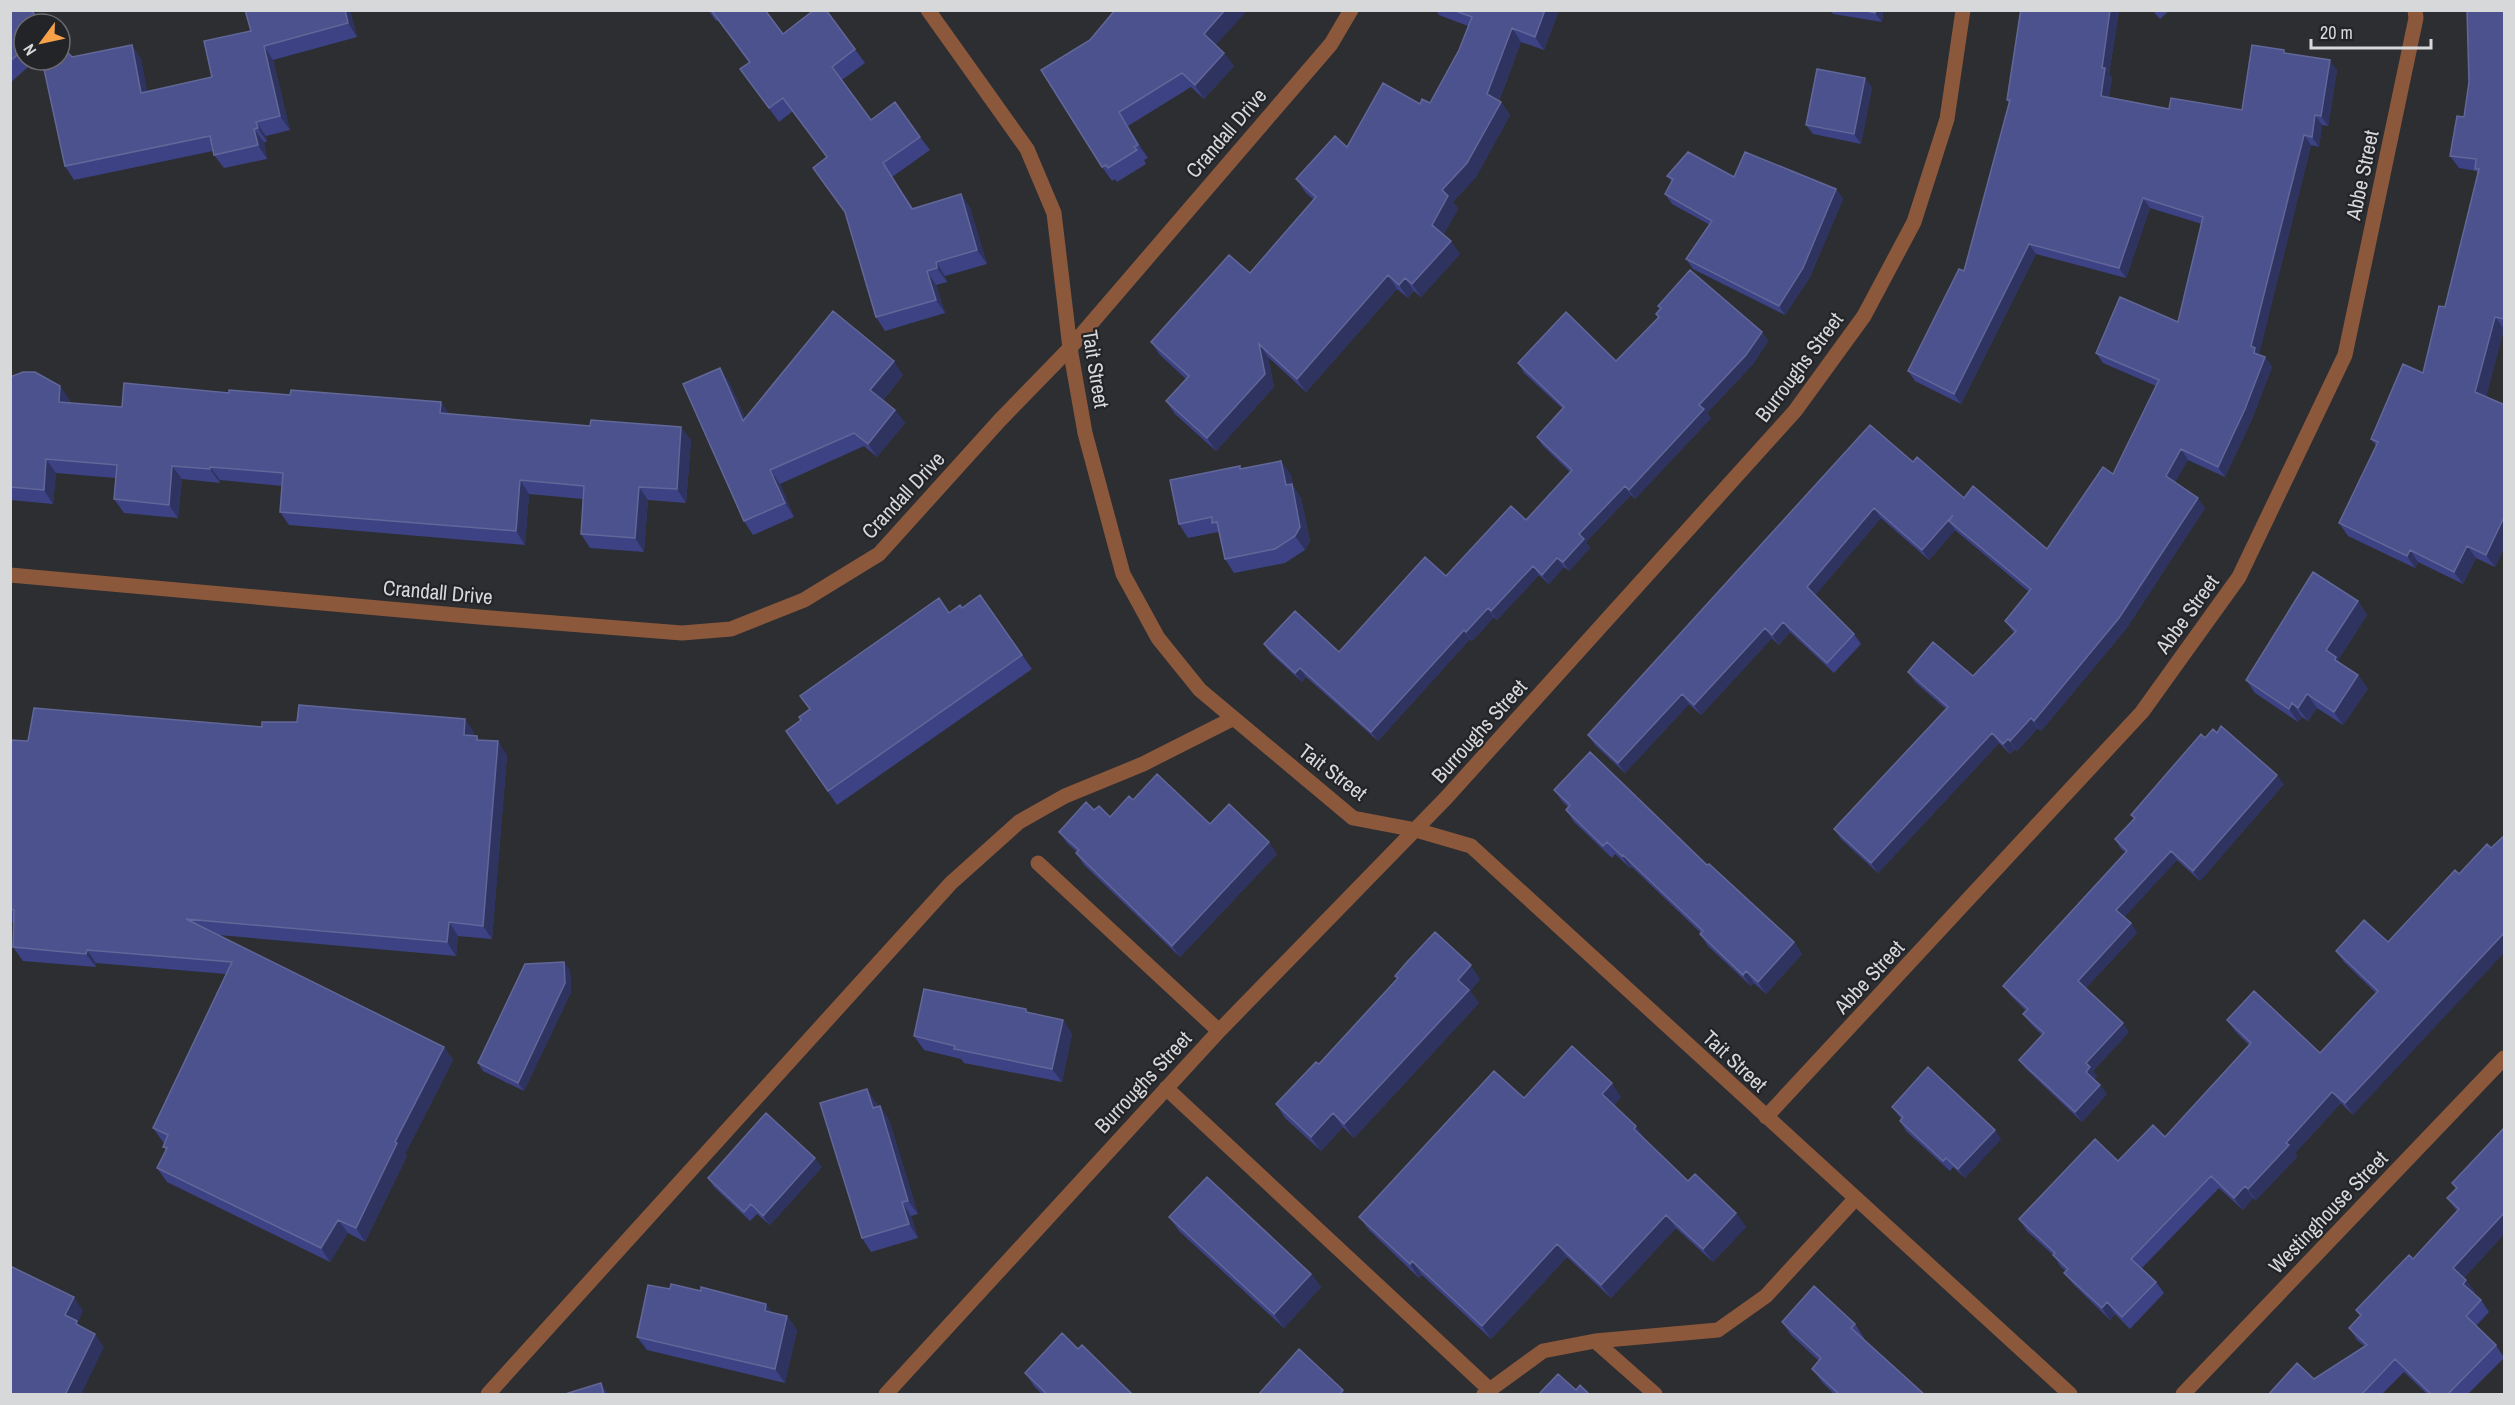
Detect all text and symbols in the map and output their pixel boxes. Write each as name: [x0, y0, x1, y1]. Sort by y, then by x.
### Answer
north arrow: [12, 12, 72, 72]
scale bar: [2311, 12, 2431, 50]
text: 20 m: [2320, 20, 2353, 45]
text: N: [18, 40, 41, 60]
street label: Crandall Drive: [1179, 82, 1273, 184]
street label: Abbe Street: [2338, 127, 2386, 223]
street label: Burroughs Street: [1748, 306, 1850, 428]
street label: Tait Street: [1076, 328, 1117, 410]
street label: Crandall Drive: [855, 445, 951, 545]
street label: Abbe Street: [2148, 569, 2226, 660]
street label: Crandall Drive: [382, 573, 494, 611]
street label: Burroughs Street: [1425, 673, 1533, 789]
street label: Tait Street: [1293, 737, 1373, 807]
street label: Abbe Street: [1827, 934, 1911, 1021]
street label: Burroughs Street: [1088, 1024, 1198, 1139]
street label: Tait Street: [1696, 1024, 1774, 1099]
street label: Westinghouse Street: [2262, 1144, 2394, 1280]

